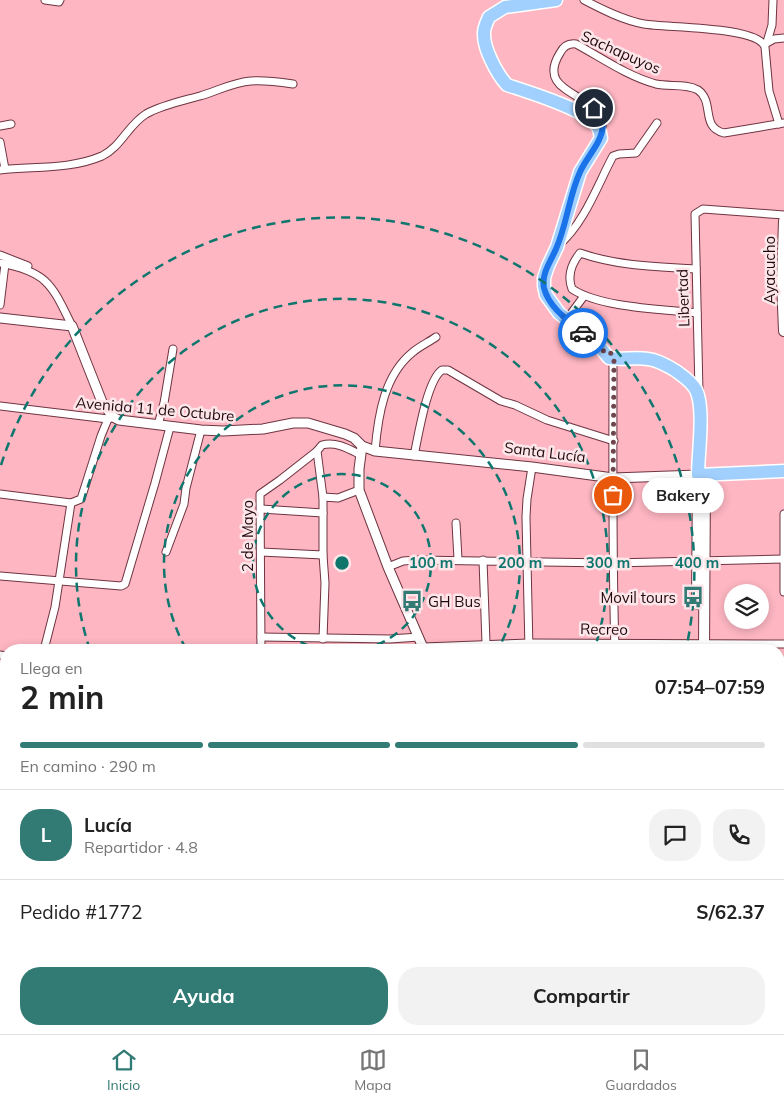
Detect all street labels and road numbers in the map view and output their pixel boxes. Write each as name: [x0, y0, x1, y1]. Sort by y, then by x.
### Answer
street label: Sachapuyos: [578, 26, 664, 78]
street label: Ayacucho: [760, 236, 779, 304]
street label: Libertad: [672, 269, 694, 327]
street label: Avenida 11 de Octubre: [75, 393, 235, 425]
street label: Santa Lucía: [503, 438, 587, 466]
street label: 2 de Mayo: [238, 500, 257, 572]
street label: Recreo: [580, 619, 628, 639]

